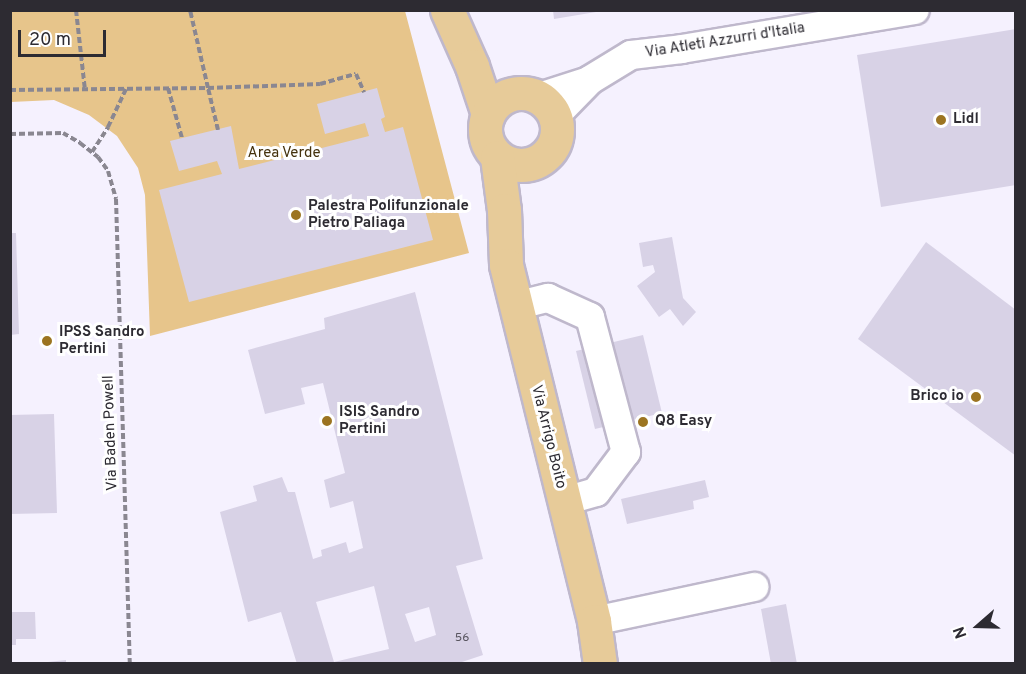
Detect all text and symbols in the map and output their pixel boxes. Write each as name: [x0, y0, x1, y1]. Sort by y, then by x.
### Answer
scale bar: [21, 18, 110, 56]
street label: Via Atleti Azzurri d'Italia: [643, 19, 807, 63]
text: 20 m: [29, 29, 71, 52]
place label: Lidl: [953, 111, 979, 129]
marker: Lidl: [934, 113, 948, 127]
park label: Area Verde: [247, 145, 321, 163]
place label: Palestra Polifunzionale Pietro Paliaga: [308, 197, 469, 232]
marker: Palestra Polifunzionale Pietro Paliaga: [289, 208, 303, 222]
place label: IPSS Sandro Pertini: [59, 323, 144, 358]
marker: IPSS Sandro Pertini: [40, 334, 54, 348]
street label: Via Baden Powell: [100, 375, 122, 491]
street label: Via Arrigo Boito: [526, 383, 570, 491]
place label: Brico io: [910, 388, 964, 406]
marker: Brico io: [969, 390, 983, 404]
place label: ISIS Sandro Pertini: [339, 403, 420, 438]
place label: Q8 Easy: [655, 413, 712, 431]
marker: ISIS Sandro Pertini: [320, 414, 334, 428]
marker: Q8 Easy: [636, 415, 650, 429]
north arrow: [948, 596, 1008, 656]
text: N: [950, 623, 972, 641]
house number: 56: [455, 632, 469, 646]

